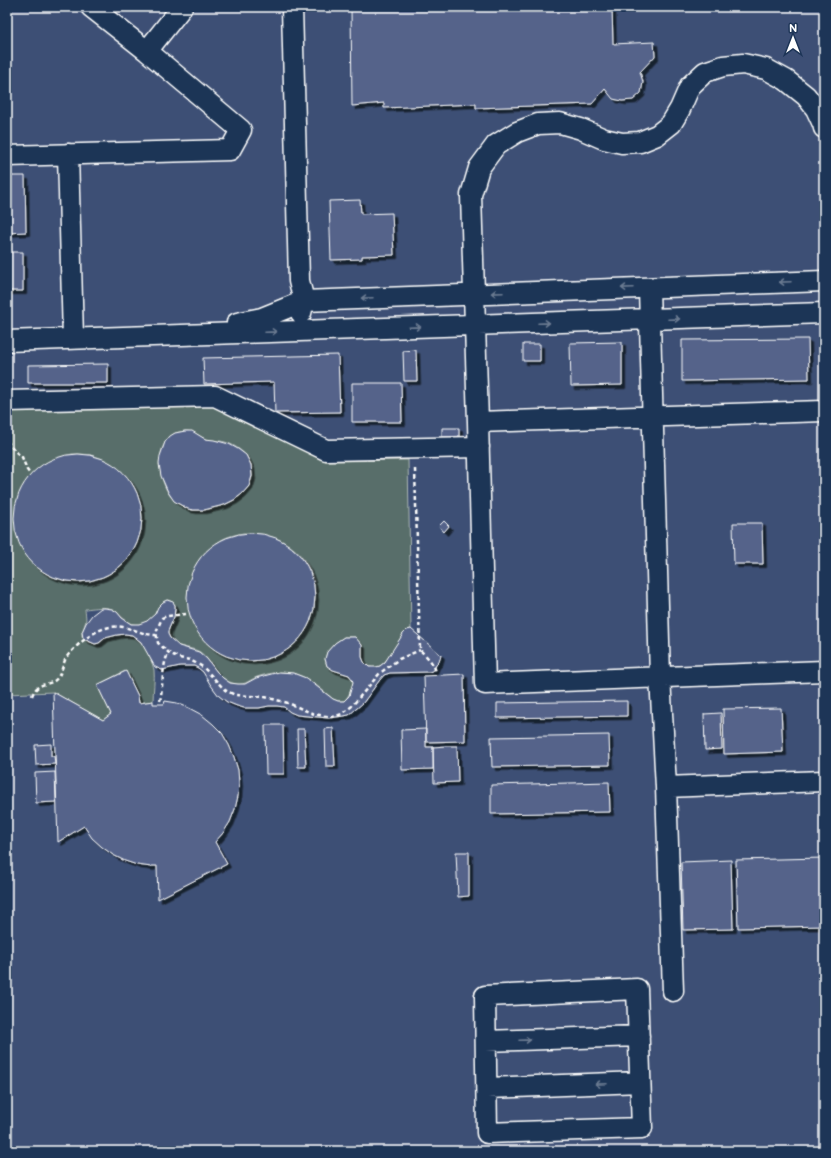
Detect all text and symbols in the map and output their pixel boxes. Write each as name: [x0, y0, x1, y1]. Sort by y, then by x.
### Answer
north arrow: [773, 18, 813, 58]
text: N: [789, 22, 797, 35]
one-way arrow: [779, 279, 792, 286]
one-way arrow: [621, 285, 634, 292]
one-way arrow: [491, 290, 504, 297]
one-way arrow: [361, 294, 374, 302]
one-way arrow: [667, 315, 680, 322]
one-way arrow: [537, 319, 550, 327]
one-way arrow: [408, 323, 421, 331]
one-way arrow: [264, 328, 277, 336]
one-way arrow: [518, 1036, 531, 1044]
one-way arrow: [595, 1080, 608, 1087]

